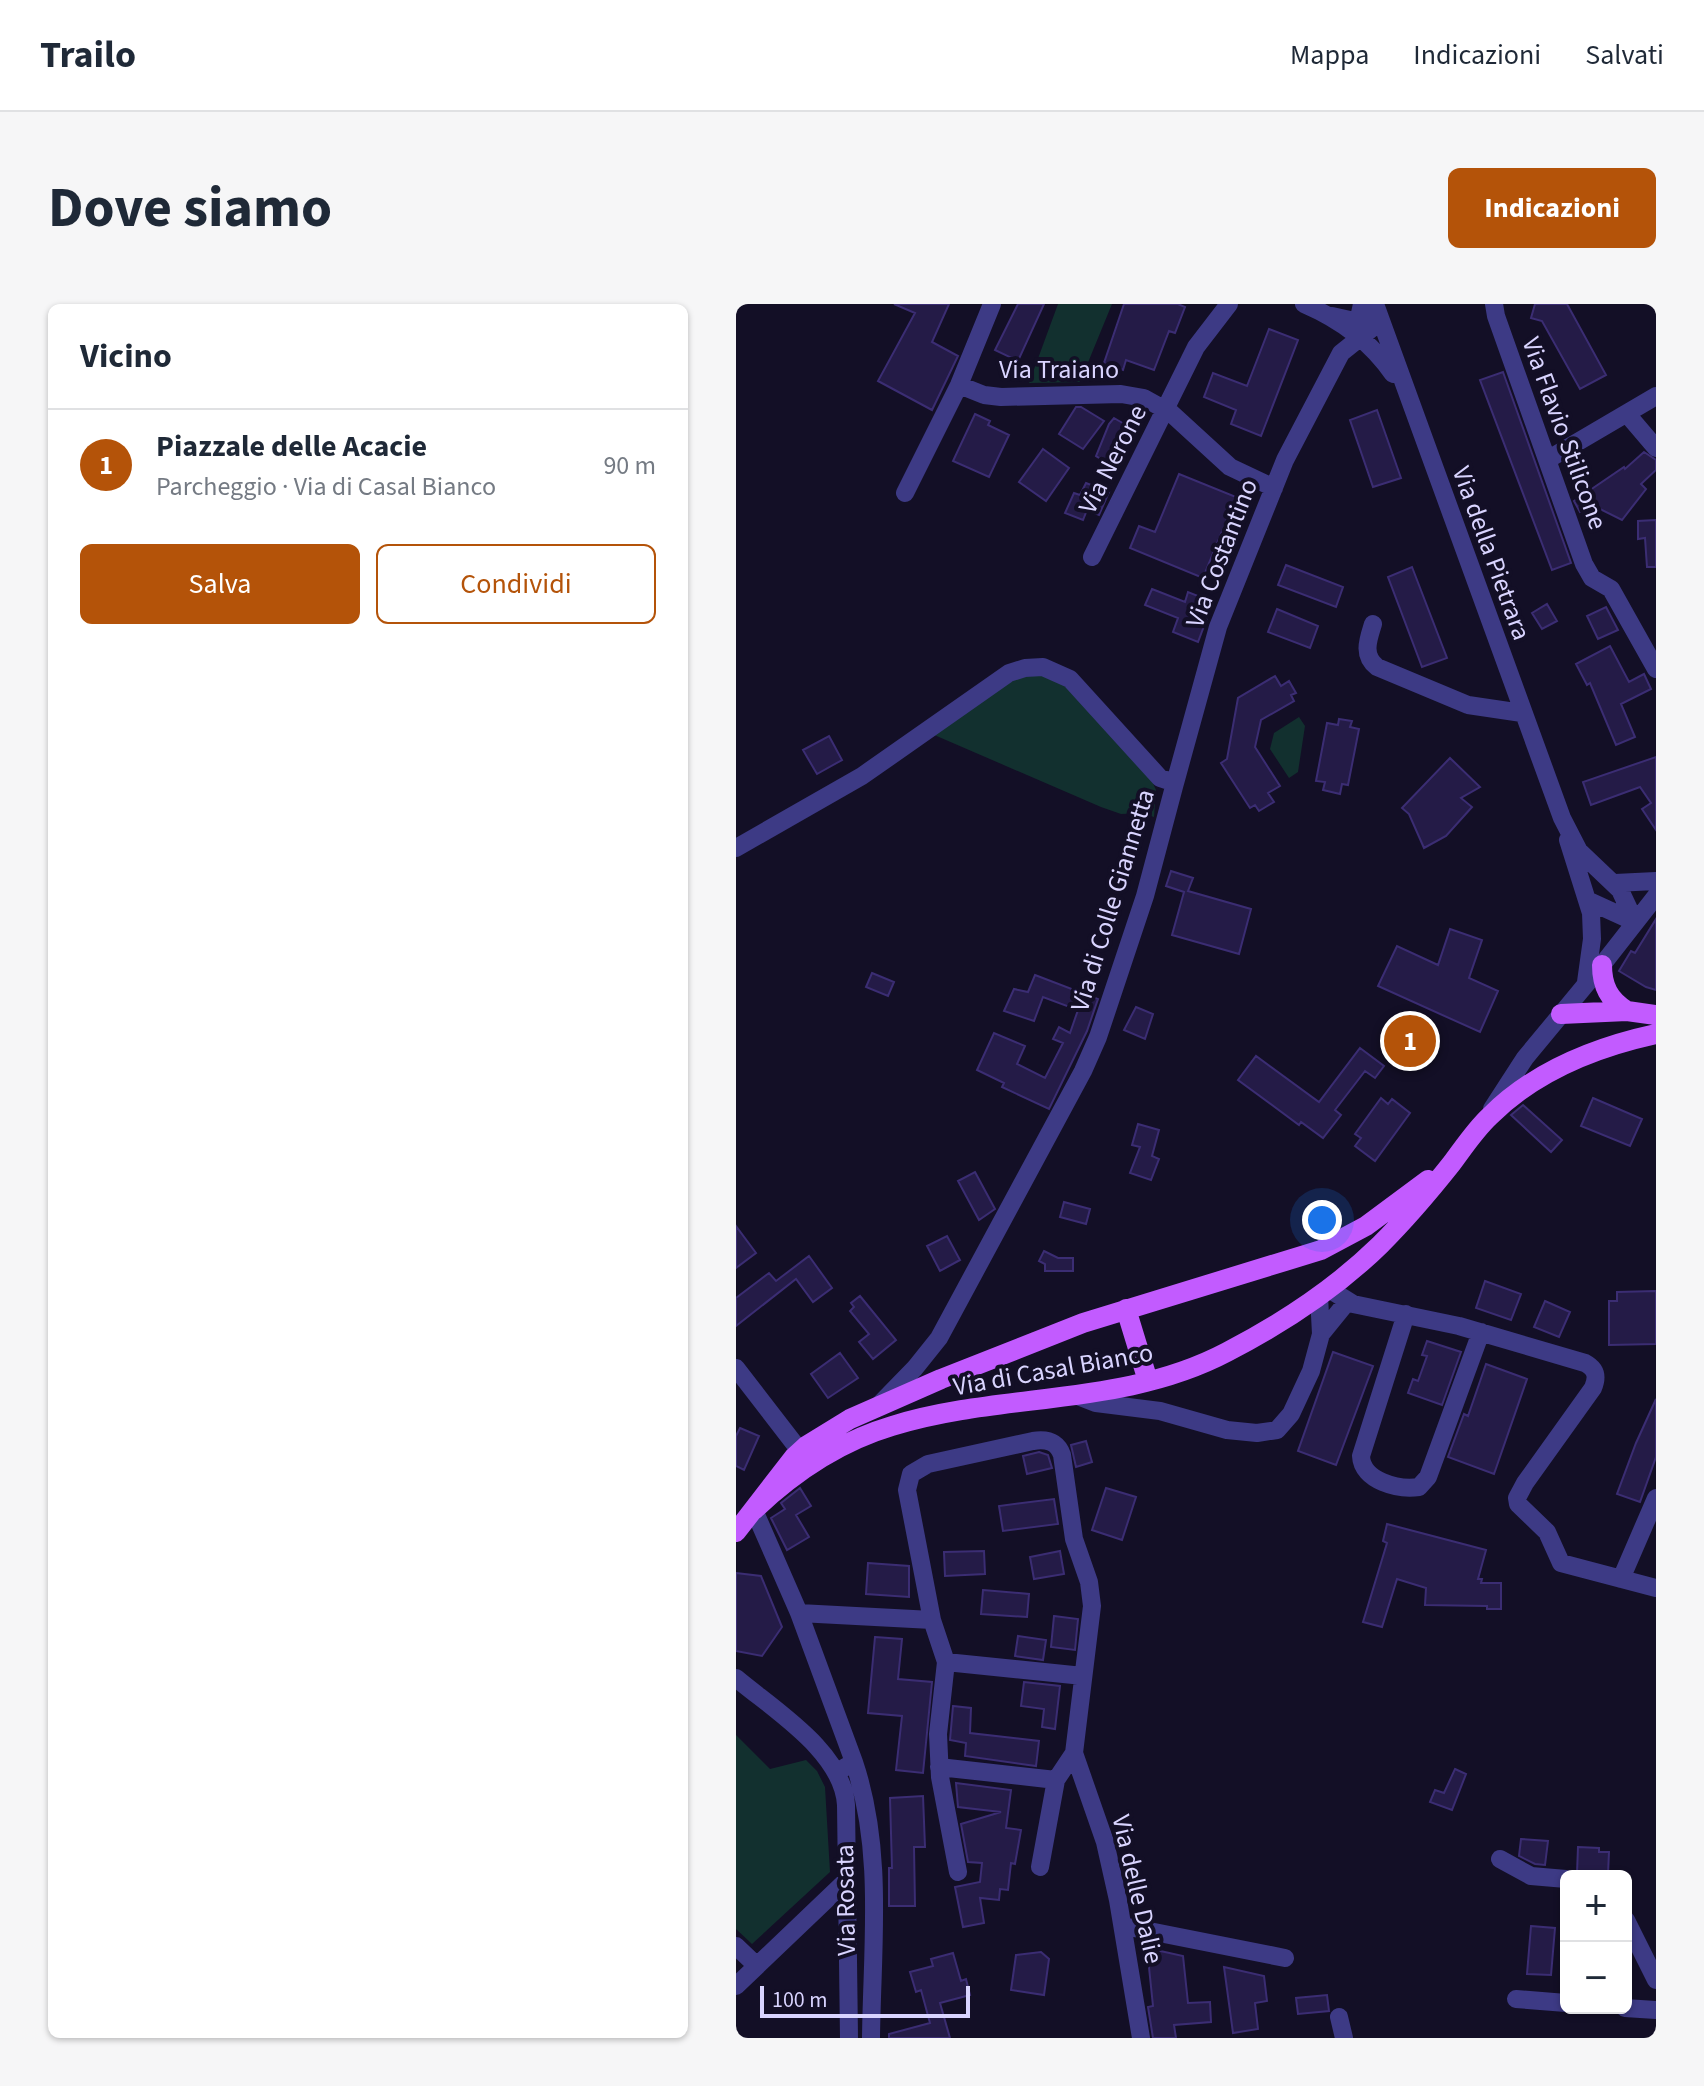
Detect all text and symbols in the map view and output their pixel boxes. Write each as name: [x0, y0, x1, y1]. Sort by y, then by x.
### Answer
text: Trailo: [40, 28, 136, 82]
text: Mappa: [1290, 35, 1369, 75]
text: Indicazioni: [1413, 35, 1541, 75]
text: Salvati: [1585, 35, 1664, 75]
button: Indicazioni: [1448, 168, 1656, 248]
text: Dove siamo: [48, 169, 332, 248]
text: Vicino: [80, 332, 172, 381]
street label: Via Flavio Stilicone: [1513, 332, 1617, 535]
street label: Via Traiano: [999, 351, 1119, 388]
street label: Via Nerone: [1069, 398, 1156, 520]
text: Piazzale delle Acacie: [156, 425, 427, 468]
text: 1: [99, 447, 113, 484]
text: 90 m: [603, 447, 656, 484]
street label: Via della Pietrara: [1443, 461, 1540, 645]
text: Parcheggio · Via di Casal Bianco: [156, 468, 496, 505]
street label: Via Costantino: [1176, 474, 1267, 633]
button: Salva: [80, 544, 360, 624]
button: Condividi: [376, 544, 656, 624]
street label: Via di Colle Giannetta: [1061, 784, 1164, 1016]
pin: 1: [1384, 1011, 1436, 1071]
your location: [1302, 1200, 1342, 1240]
street label: Via di Casal Bianco: [950, 1334, 1156, 1405]
street label: Via delle Dalie: [1102, 1811, 1173, 1967]
street label: Via Rosata: [826, 1844, 865, 1956]
map controls: [1560, 1870, 1632, 2014]
button: +: [1560, 1870, 1632, 1942]
button: −: [1560, 1942, 1632, 2014]
scale bar: [760, 1982, 970, 2018]
text: 100 m: [772, 1984, 827, 2016]

